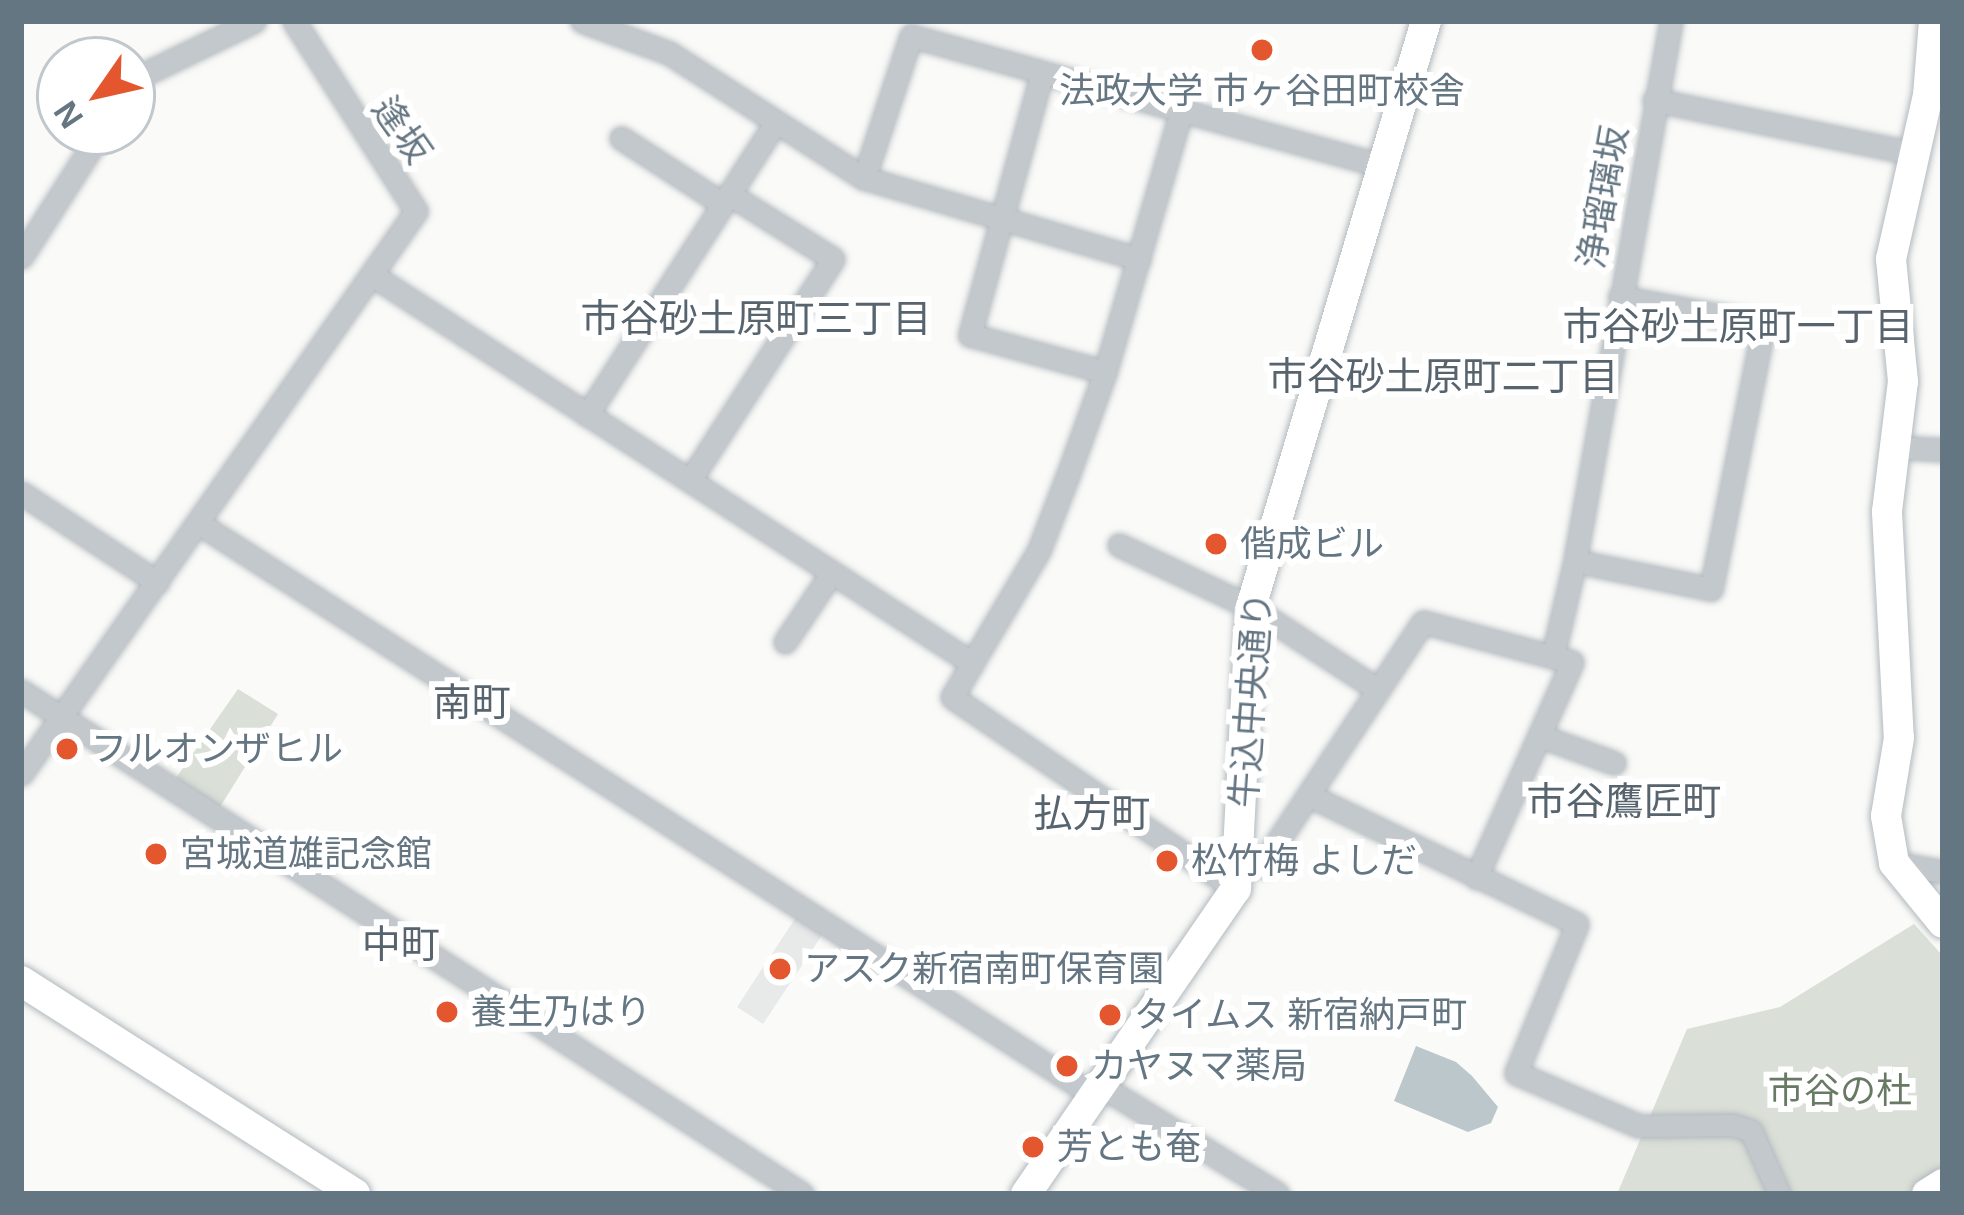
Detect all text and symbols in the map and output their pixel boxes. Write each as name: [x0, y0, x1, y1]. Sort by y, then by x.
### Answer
north arrow: [36, 36, 156, 156]
marker: 法政大学 市ヶ谷田町校舎: [1249, 37, 1275, 63]
place label: 法政大学 市ヶ谷田町校舎: [1059, 69, 1465, 113]
street label: 逢坂: [364, 88, 440, 172]
text: N: [46, 95, 90, 135]
street label: 浄瑠璃坂: [1569, 122, 1637, 272]
district label: 市谷砂土原町三丁目: [581, 296, 931, 342]
district label: 市谷砂土原町一丁目: [1563, 304, 1913, 350]
district label: 市谷砂土原町二丁目: [1268, 354, 1618, 400]
place label: 偕成ビル: [1240, 522, 1384, 566]
marker: 偕成ビル: [1203, 531, 1229, 557]
street label: 牛込中央通り: [1222, 591, 1280, 809]
district label: 南町: [433, 680, 511, 726]
place label: フルオンザヒル: [91, 727, 343, 771]
marker: フルオンザヒル: [54, 736, 80, 762]
district label: 市谷鷹匠町: [1527, 779, 1721, 825]
district label: 払方町: [1034, 791, 1150, 837]
place label: 宮城道雄記念館: [180, 832, 432, 876]
place label: 松竹梅 よしだ: [1191, 839, 1417, 883]
marker: 宮城道雄記念館: [143, 841, 169, 867]
marker: 松竹梅 よしだ: [1154, 848, 1180, 874]
district label: 中町: [362, 922, 440, 968]
place label: アスク新宿南町保育園: [804, 947, 1164, 991]
marker: アスク新宿南町保育園: [767, 956, 793, 982]
place label: 養生乃はり: [471, 990, 651, 1034]
place label: タイムス 新宿納戸町: [1134, 993, 1468, 1037]
marker: 養生乃はり: [434, 999, 460, 1025]
marker: タイムス 新宿納戸町: [1097, 1002, 1123, 1028]
place label: カヤヌマ薬局: [1091, 1044, 1307, 1088]
marker: カヤヌマ薬局: [1054, 1053, 1080, 1079]
park label: 市谷の杜: [1768, 1069, 1912, 1113]
place label: 芳とも奄: [1057, 1125, 1201, 1169]
marker: 芳とも奄: [1020, 1134, 1046, 1160]

